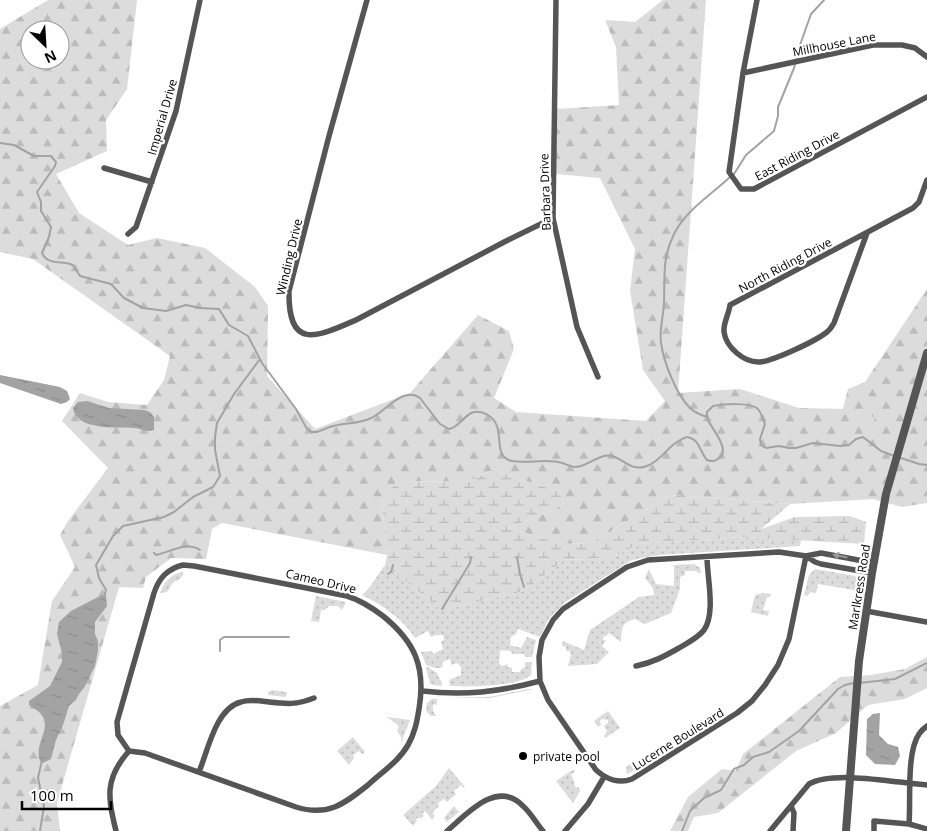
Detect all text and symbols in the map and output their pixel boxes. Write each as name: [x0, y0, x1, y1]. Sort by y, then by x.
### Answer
north arrow: [20, 20, 70, 70]
street label: Millhouse Lane: [791, 28, 877, 60]
text: N: [42, 46, 60, 68]
street label: Imperial Drive: [143, 77, 181, 157]
street label: East Riding Drive: [752, 125, 843, 184]
street label: Barbara Drive: [535, 153, 555, 231]
street label: Winding Drive: [272, 217, 306, 297]
street label: North Riding Drive: [735, 233, 835, 297]
street label: Marlkress Road: [844, 543, 874, 631]
one-way arrow: [831, 552, 847, 560]
street label: Cameo Drive: [284, 565, 358, 597]
street label: Lucerne Boulevard: [629, 704, 727, 774]
place label: private pool: [533, 748, 600, 765]
marker: private pool: [517, 750, 529, 762]
scale bar: [22, 778, 111, 810]
text: 100 m: [30, 785, 74, 805]

